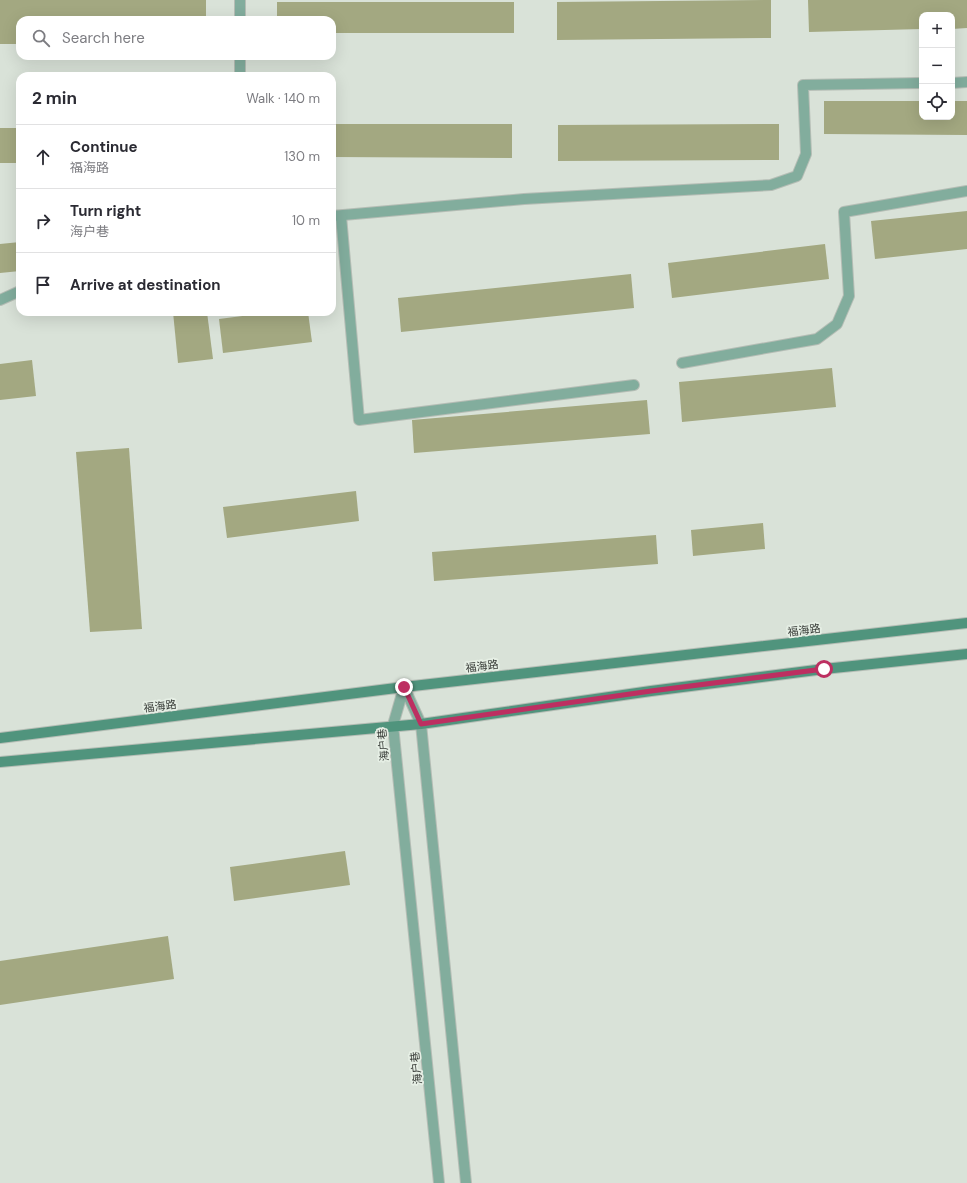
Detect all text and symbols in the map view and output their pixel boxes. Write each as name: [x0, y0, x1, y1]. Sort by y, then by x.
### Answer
map controls: [919, 12, 955, 120]
button: +: [919, 12, 955, 48]
search box: [16, 16, 336, 60]
icon: search: [30, 27, 52, 49]
text: Search here: [62, 28, 145, 48]
button: −: [919, 48, 955, 84]
button: locate: [919, 84, 955, 120]
text: 2 min: [32, 87, 77, 109]
text: Walk · 140 m: [246, 90, 320, 107]
text: Continue: [70, 137, 138, 157]
icon: ahead: [32, 146, 54, 168]
text: 130 m: [284, 148, 320, 165]
text: 福海路: [70, 159, 109, 176]
text: Turn right: [70, 201, 141, 221]
icon: right: [32, 210, 54, 232]
text: 10 m: [292, 212, 320, 229]
text: 海户巷: [70, 223, 109, 240]
icon: arrive: [32, 274, 54, 296]
text: Arrive at destination: [70, 275, 221, 295]
street label: 福海路: [787, 621, 821, 639]
street label: 福海路: [465, 657, 499, 675]
route start: [815, 660, 833, 678]
route end: [395, 678, 413, 696]
street label: 福海路: [143, 697, 177, 715]
street label: 海户巷: [375, 728, 391, 762]
street label: 海户巷: [407, 1051, 425, 1085]

